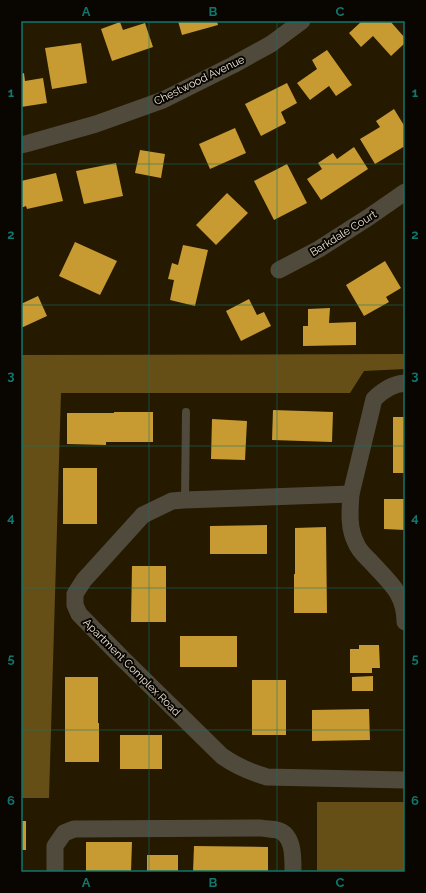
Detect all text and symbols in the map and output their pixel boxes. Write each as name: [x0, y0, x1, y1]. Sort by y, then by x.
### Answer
text: A: [82, 4, 91, 19]
text: B: [209, 4, 218, 19]
text: C: [336, 4, 345, 19]
street label: Chestwood Avenue: [152, 53, 247, 108]
text: 1: [8, 85, 15, 100]
text: 1: [412, 85, 419, 100]
street label: Barkdale Court: [308, 208, 379, 259]
text: 2: [7, 227, 15, 242]
text: 2: [411, 227, 419, 242]
text: 3: [7, 368, 15, 383]
text: 3: [411, 368, 419, 383]
text: 4: [7, 510, 15, 525]
text: 4: [411, 510, 419, 525]
street label: Apartment Complex Road: [80, 616, 183, 719]
text: 5: [7, 651, 15, 666]
text: 5: [411, 651, 419, 666]
text: 6: [7, 793, 15, 808]
text: 6: [411, 793, 419, 808]
text: A: [82, 875, 91, 890]
text: B: [209, 875, 218, 890]
text: C: [336, 875, 345, 890]

